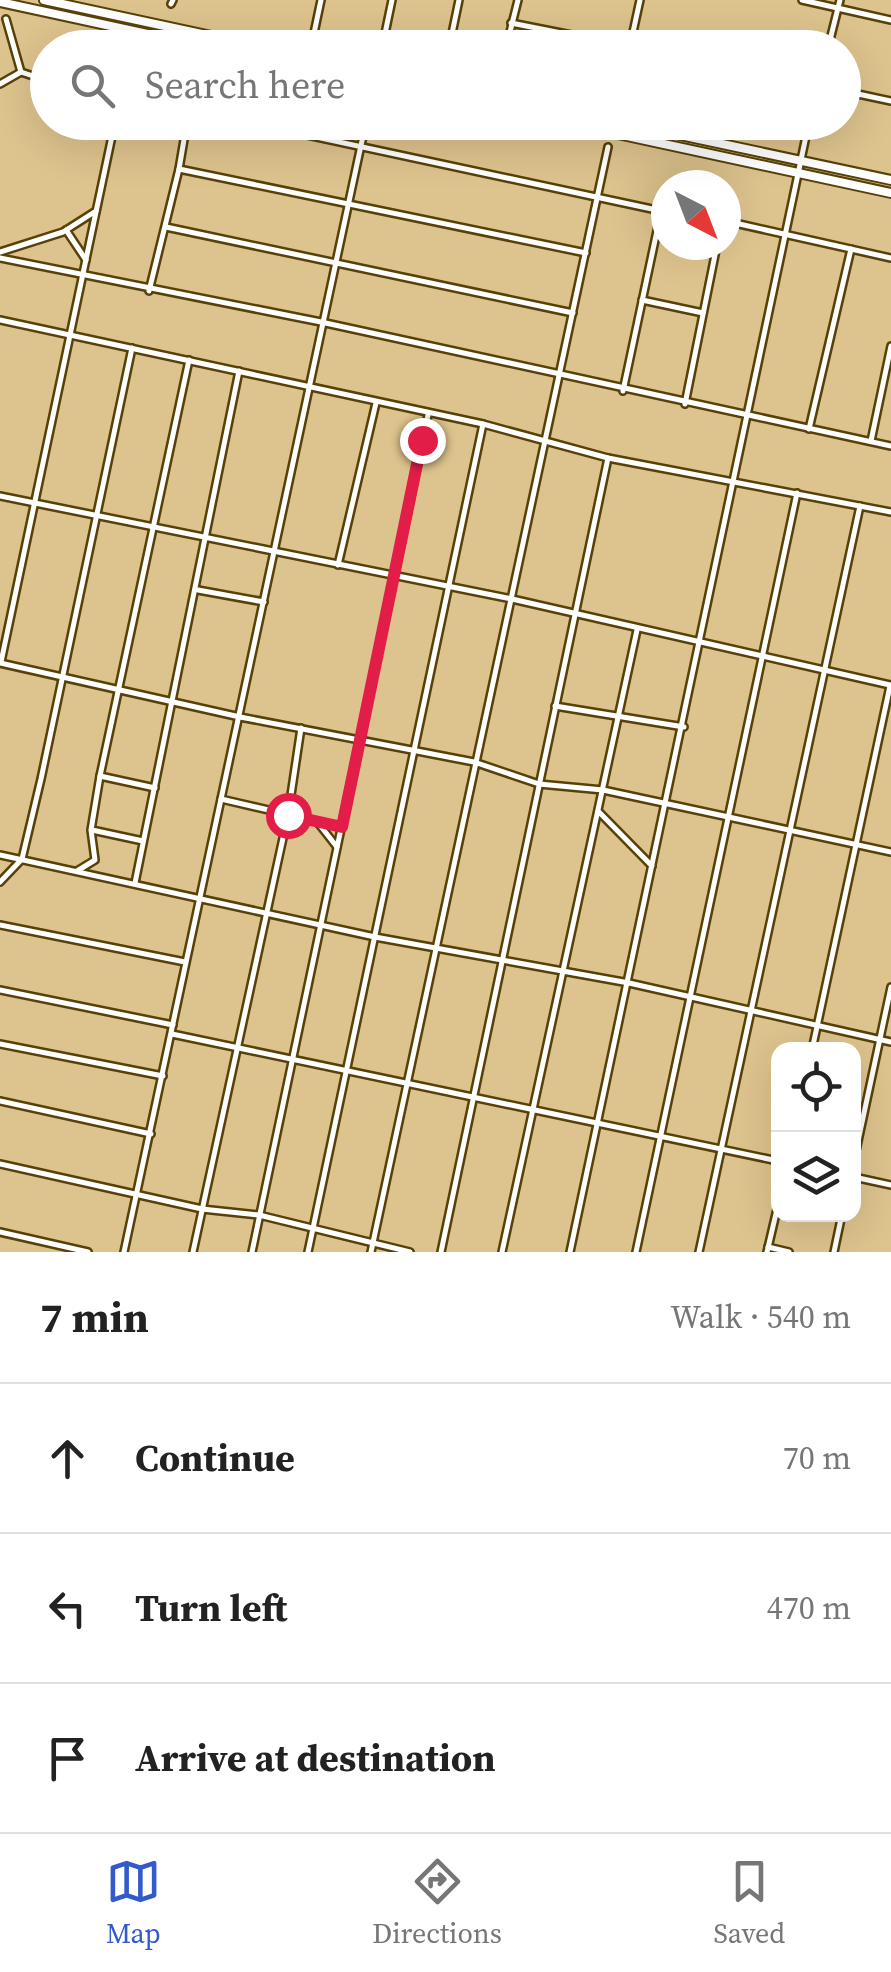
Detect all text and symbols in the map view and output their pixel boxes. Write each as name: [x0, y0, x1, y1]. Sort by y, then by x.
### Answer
search box: [30, 30, 861, 140]
icon: search: [65, 58, 120, 113]
text: Search here: [145, 59, 345, 111]
north arrow: [651, 170, 741, 260]
route end: [400, 418, 446, 464]
route start: [266, 793, 312, 839]
map controls: [771, 1042, 861, 1222]
button: locate: [771, 1042, 861, 1132]
button: layers: [771, 1132, 861, 1222]
text: 7 min: [40, 1288, 149, 1346]
text: Walk · 540 m: [670, 1295, 851, 1339]
icon: ahead: [40, 1431, 95, 1486]
text: Continue: [135, 1432, 295, 1484]
text: 70 m: [783, 1436, 851, 1480]
icon: left: [40, 1581, 95, 1636]
text: Turn left: [135, 1582, 287, 1634]
text: 470 m: [767, 1586, 851, 1630]
icon: arrive: [40, 1731, 95, 1786]
text: Arrive at destination: [135, 1732, 496, 1784]
tab: Map: [106, 1854, 161, 1952]
tab: Directions: [372, 1854, 502, 1952]
tab: Saved: [713, 1854, 785, 1952]

